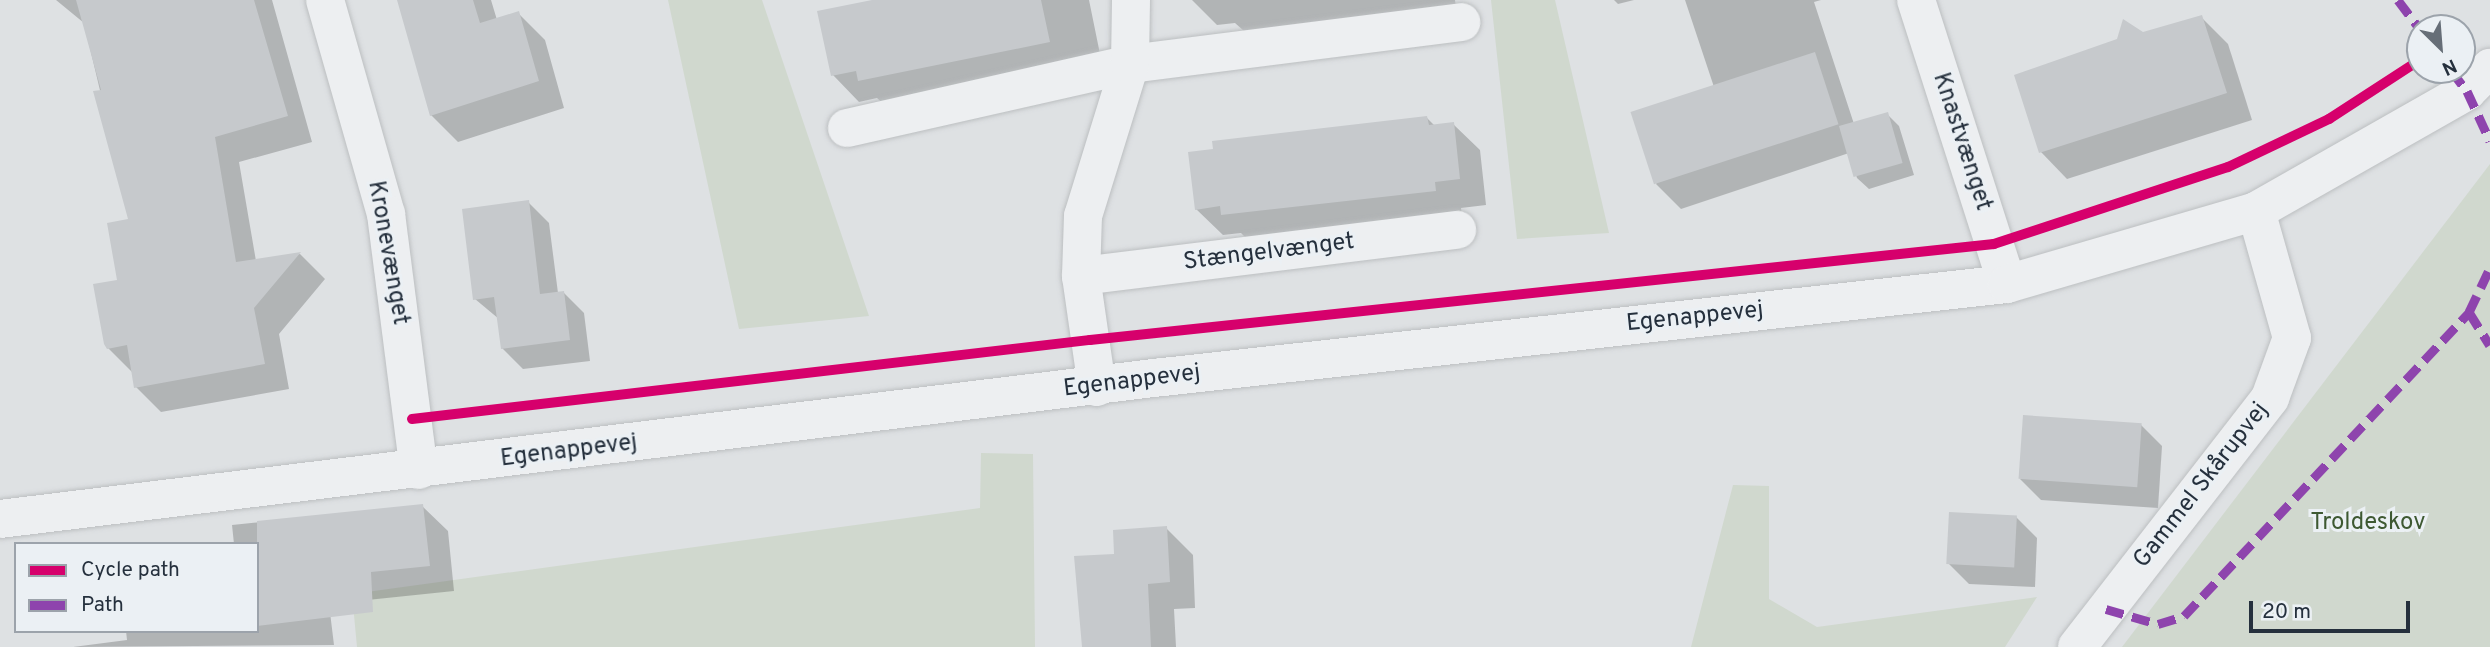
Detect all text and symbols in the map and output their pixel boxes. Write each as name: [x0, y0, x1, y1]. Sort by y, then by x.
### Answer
north arrow: [2406, 14, 2476, 84]
text: N: [2438, 52, 2460, 80]
street label: Knastvænget: [1925, 69, 1997, 215]
street label: Kronevænget: [360, 179, 414, 327]
street label: Stængelvænget: [1182, 228, 1356, 278]
street label: Egenappevej: [1625, 296, 1765, 340]
street label: Egenappevej: [1062, 359, 1202, 405]
street label: Gammel Skårupvej: [2128, 397, 2276, 575]
street label: Egenappevej: [499, 429, 639, 475]
park label: Troldeskov: [2310, 510, 2426, 538]
legend: [14, 542, 259, 633]
text: Cycle path: [81, 557, 180, 584]
scale bar: [2252, 588, 2413, 632]
text: Path: [81, 592, 124, 619]
text: 20 m: [2262, 599, 2311, 626]

